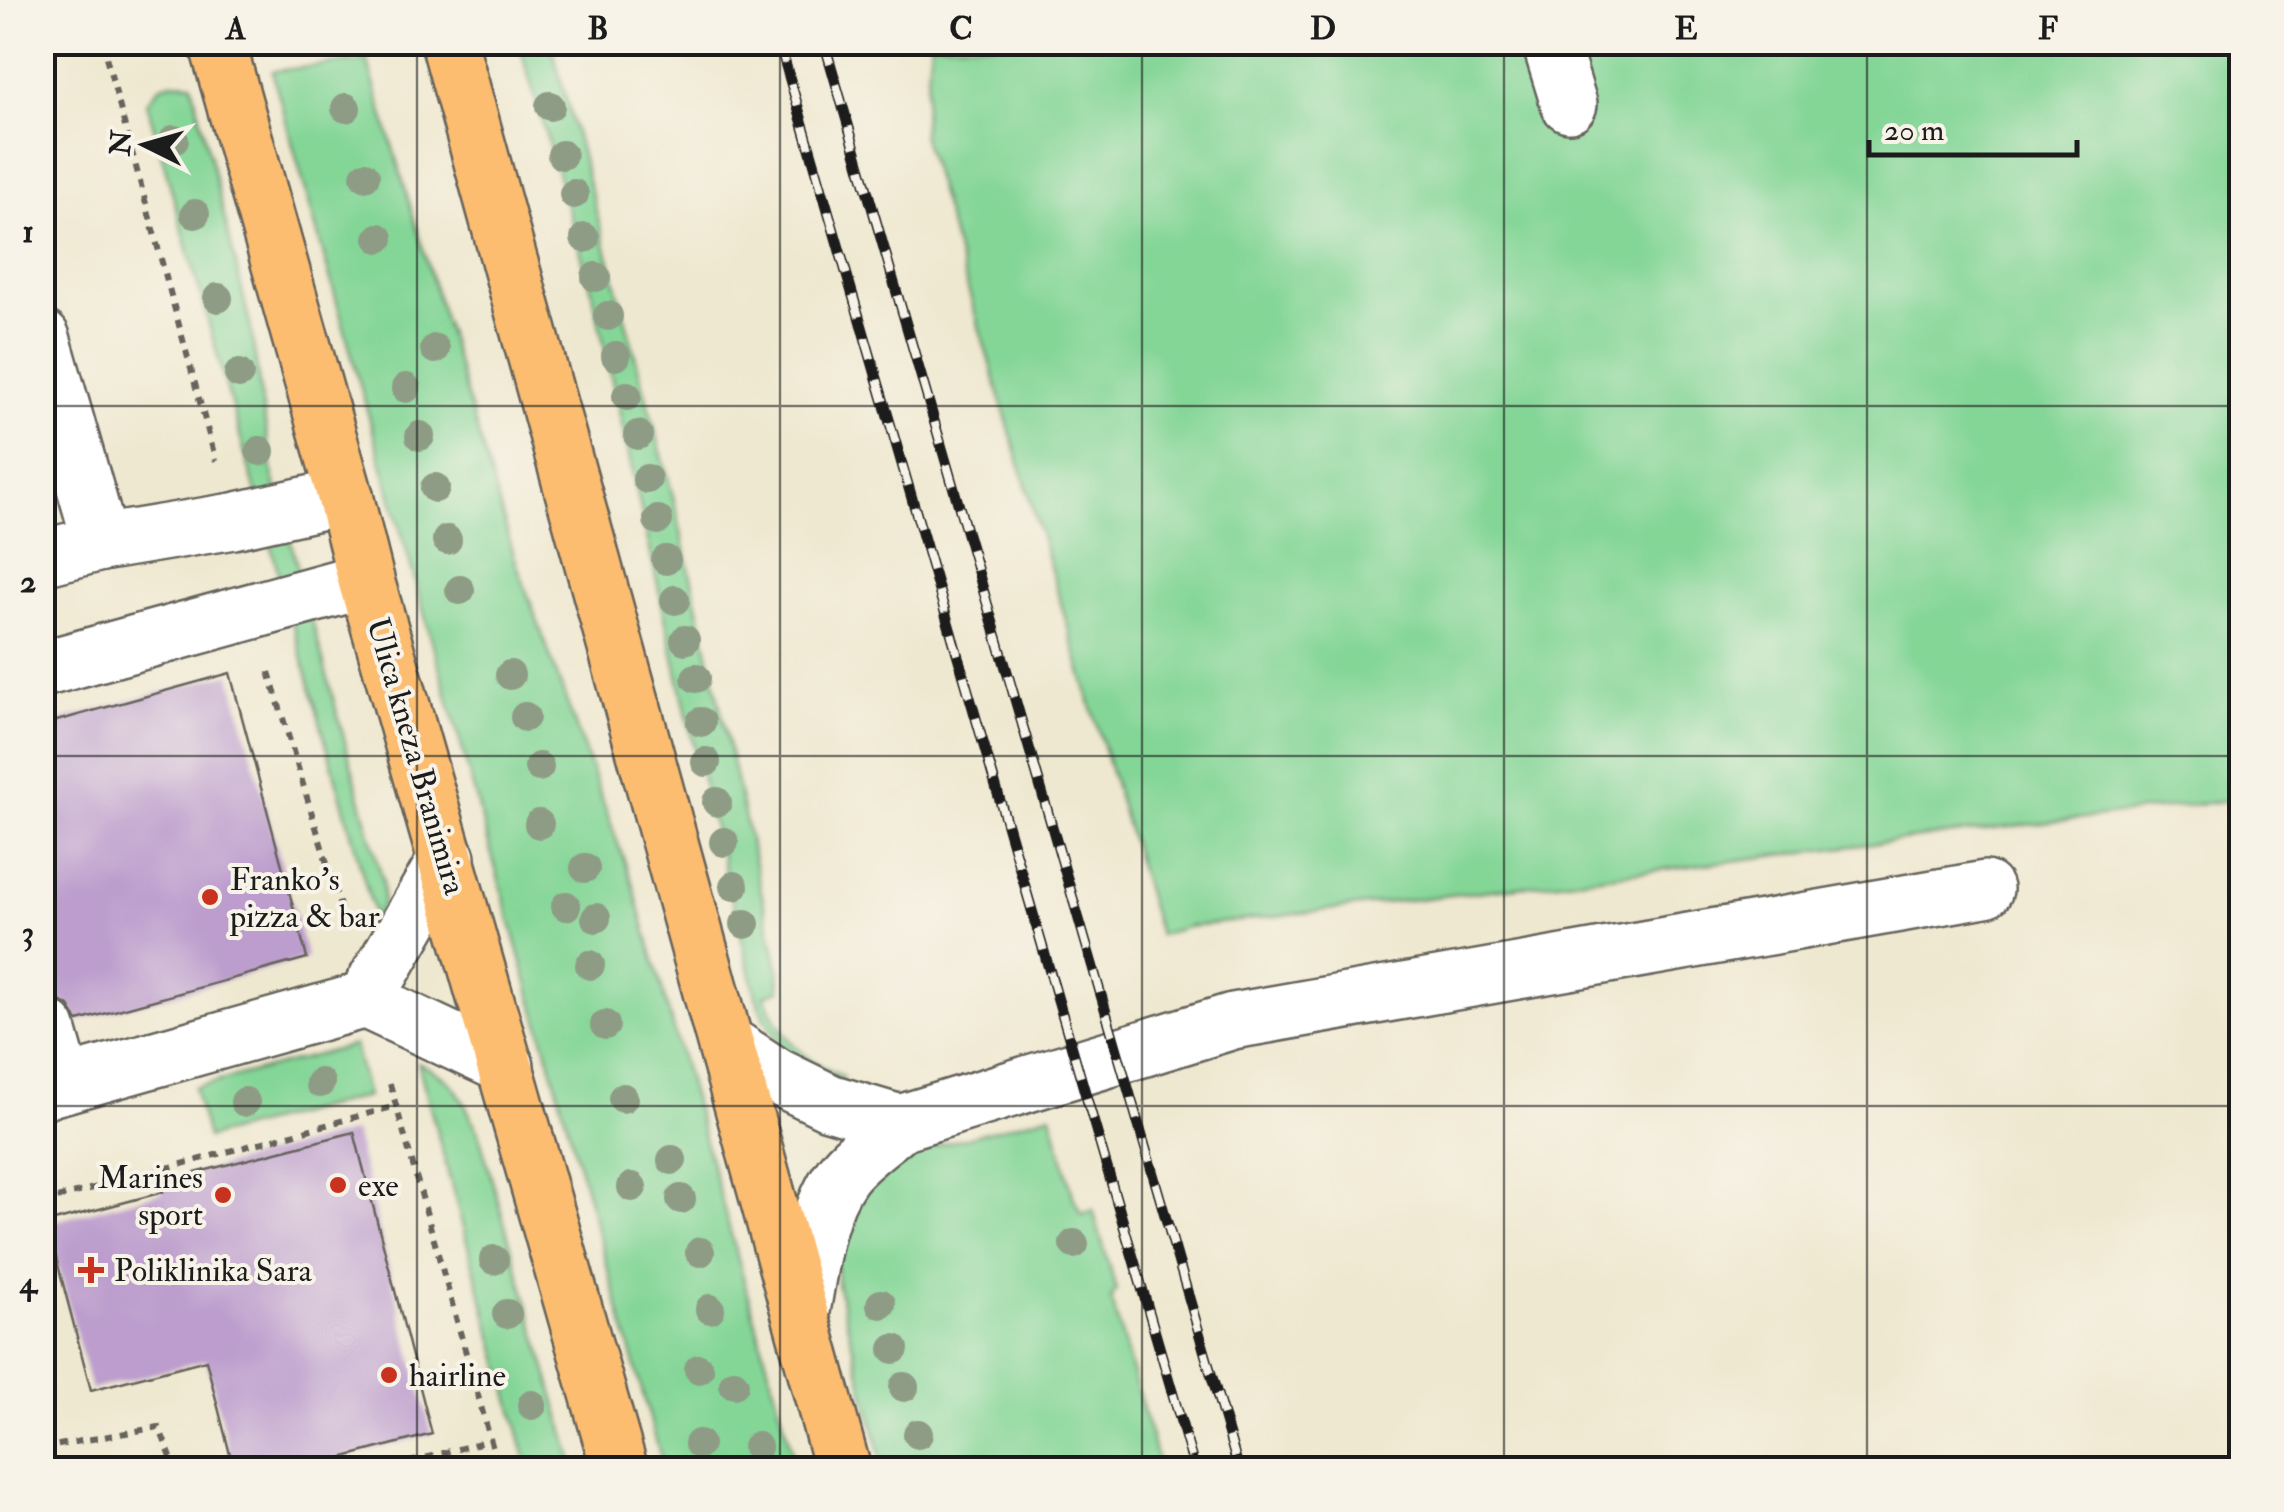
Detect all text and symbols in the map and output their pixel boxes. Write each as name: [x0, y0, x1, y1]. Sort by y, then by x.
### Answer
text: A: [224, 9, 247, 49]
text: B: [588, 9, 608, 49]
text: C: [949, 9, 973, 49]
text: D: [1310, 9, 1336, 49]
text: E: [1674, 9, 1698, 49]
text: F: [2038, 9, 2058, 49]
north arrow: [95, 95, 195, 195]
scale bar: [1869, 95, 2076, 157]
text: 20 m: [1884, 112, 1944, 149]
text: N: [103, 128, 140, 158]
text: 1: [22, 212, 34, 252]
text: 2: [20, 562, 36, 602]
street label: Ulica kneza Branimira: [357, 613, 475, 900]
place label: Franko's pizza & bar: [229, 860, 380, 937]
marker: Franko's pizza & bar: [199, 886, 221, 908]
text: 3: [22, 913, 34, 953]
place label: Marines sport: [98, 1158, 203, 1235]
place label: exe: [358, 1166, 399, 1206]
marker: exe: [327, 1174, 349, 1196]
marker: Marines sport: [212, 1184, 234, 1206]
place label: Poliklinika Sara: [114, 1251, 313, 1291]
marker: Poliklinika Sara: [78, 1257, 104, 1283]
text: 4: [18, 1263, 38, 1303]
place label: hairline: [409, 1356, 506, 1396]
marker: hairline: [378, 1364, 400, 1386]

